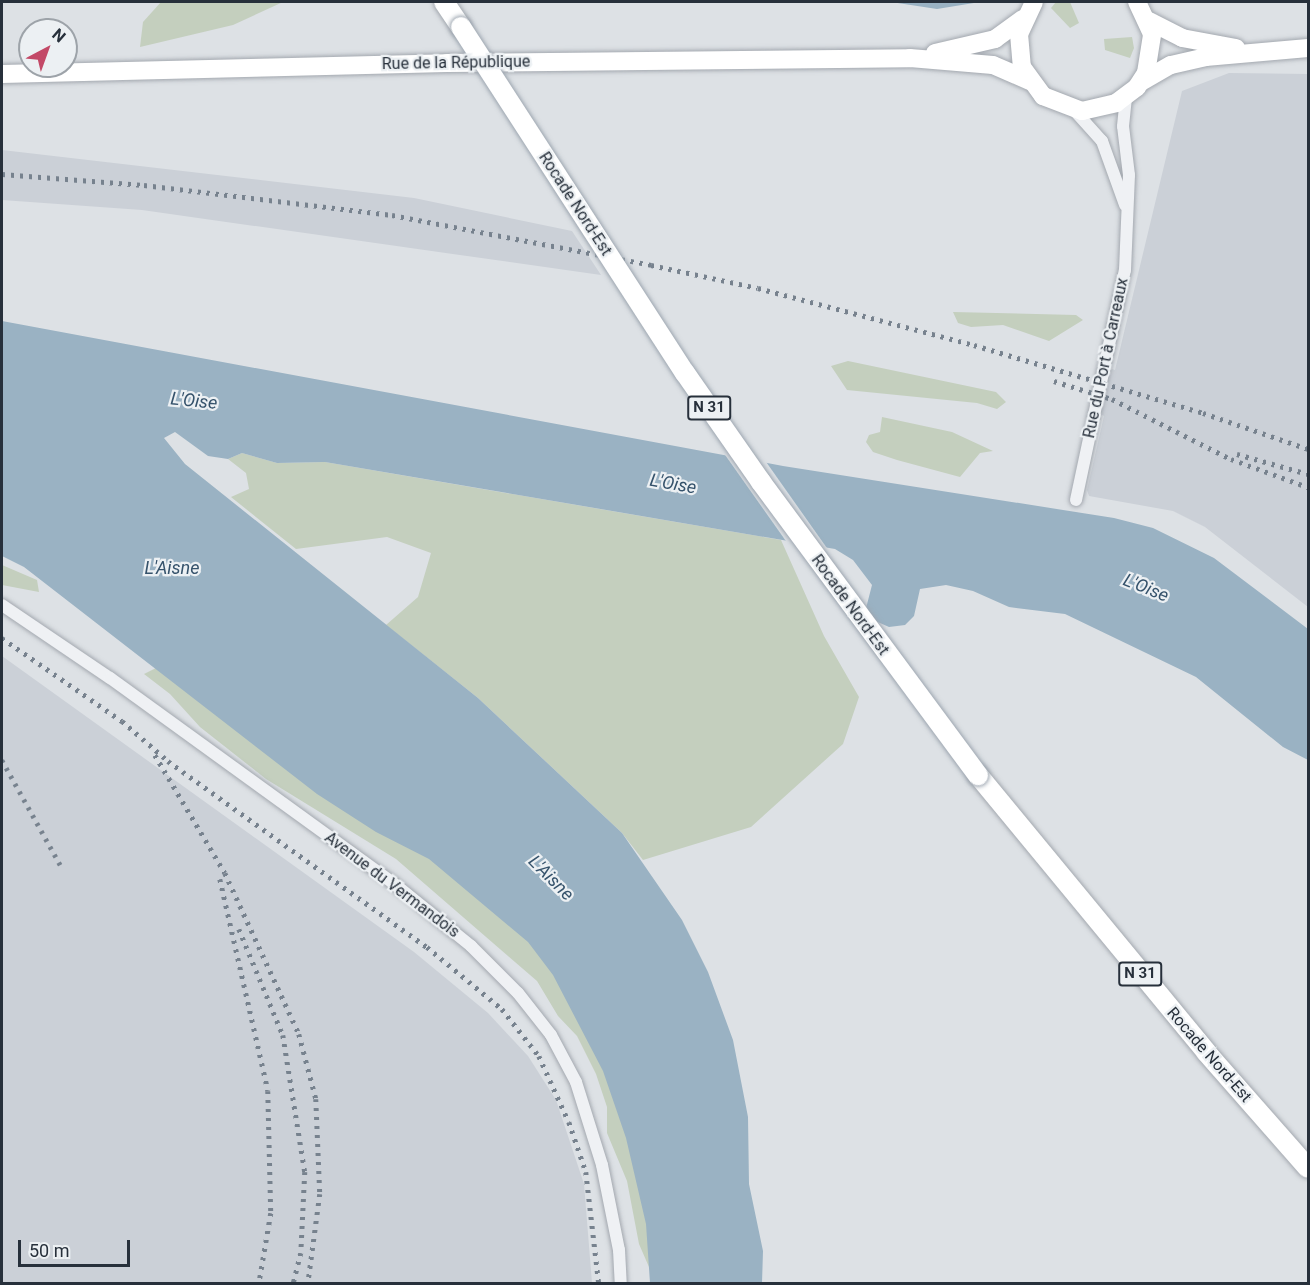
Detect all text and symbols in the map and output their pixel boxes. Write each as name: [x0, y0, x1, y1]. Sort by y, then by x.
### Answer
north arrow: [18, 18, 78, 78]
text: N: [48, 25, 69, 46]
street label: Rue de la République: [382, 52, 530, 74]
street label: Rocade Nord-Est: [534, 149, 616, 259]
street label: Rue du Port à Carreaux: [1080, 276, 1132, 440]
water label: L'Oise: [170, 388, 218, 414]
road number: N 31: [686, 396, 732, 420]
water label: L'Oise: [648, 469, 698, 499]
street label: Rocade Nord-Est: [807, 551, 893, 659]
water label: L'Aisne: [145, 557, 199, 579]
water label: L'Oise: [1120, 569, 1172, 607]
street label: Avenue du Vermandois: [321, 828, 463, 942]
water label: L'Aisne: [524, 851, 578, 905]
road number: N 31: [1118, 962, 1162, 986]
street label: Rocade Nord-Est: [1163, 1004, 1255, 1106]
scale bar: [21, 1228, 134, 1266]
text: 50 m: [29, 1240, 69, 1261]

